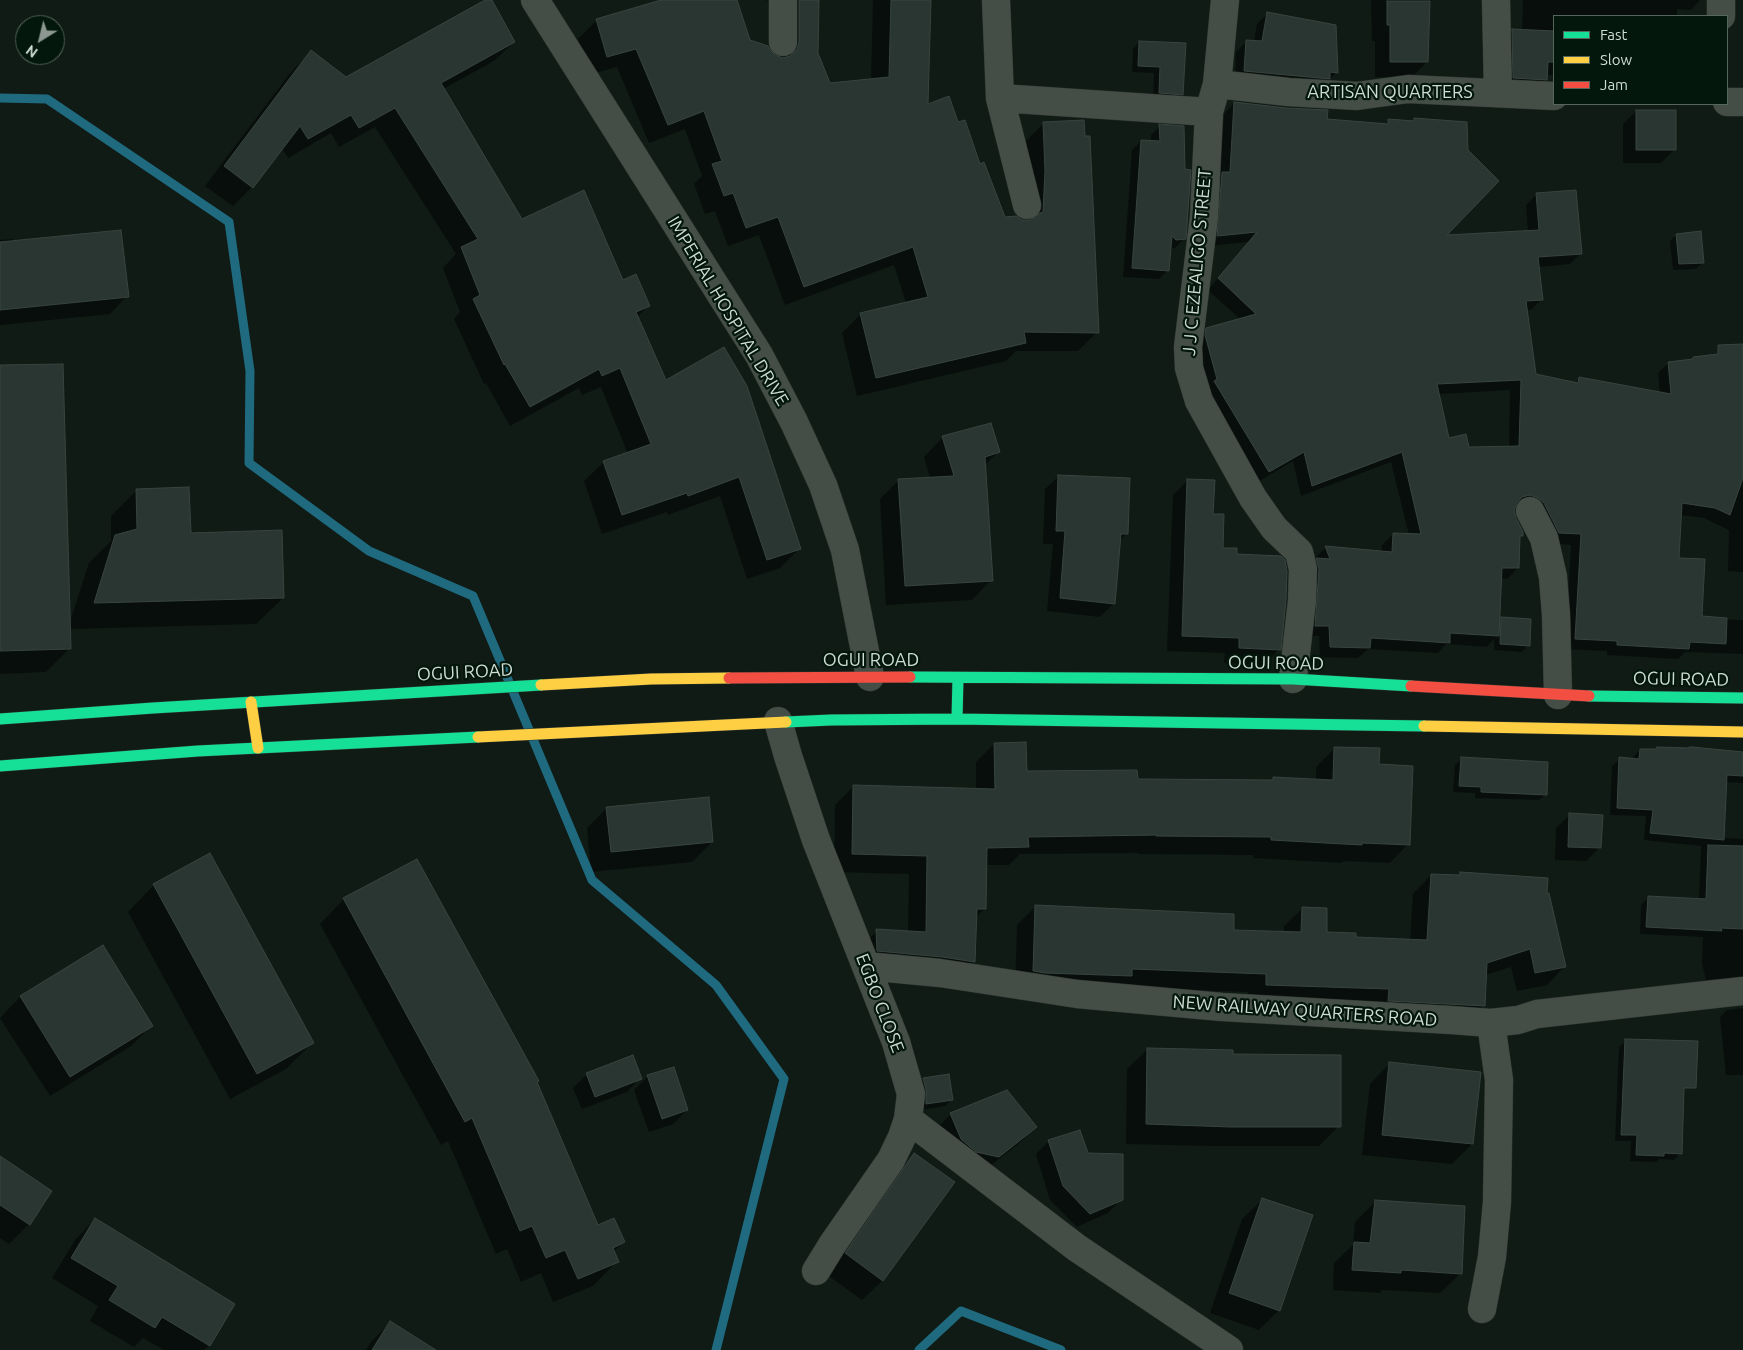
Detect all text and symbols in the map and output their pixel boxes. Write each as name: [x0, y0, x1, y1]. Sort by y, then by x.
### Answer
north arrow: [15, 15, 65, 65]
legend: [1553, 15, 1728, 105]
text: Fast: [1600, 26, 1627, 43]
text: N: [23, 42, 41, 61]
text: Slow: [1600, 51, 1632, 68]
text: Jam: [1600, 76, 1628, 93]
street label: ARTISAN QUARTERS: [1307, 81, 1473, 103]
street label: J J C EZEALIGO STREET: [1178, 167, 1216, 357]
street label: IMPERIAL HOSPITAL DRIVE: [663, 212, 793, 410]
street label: OGUI ROAD: [823, 649, 919, 671]
street label: OGUI ROAD: [1228, 651, 1324, 675]
street label: OGUI ROAD: [416, 659, 514, 685]
street label: OGUI ROAD: [1633, 667, 1729, 691]
street label: EGBO CLOSE: [851, 950, 909, 1056]
street label: NEW RAILWAY QUARTERS ROAD: [1172, 991, 1438, 1031]

